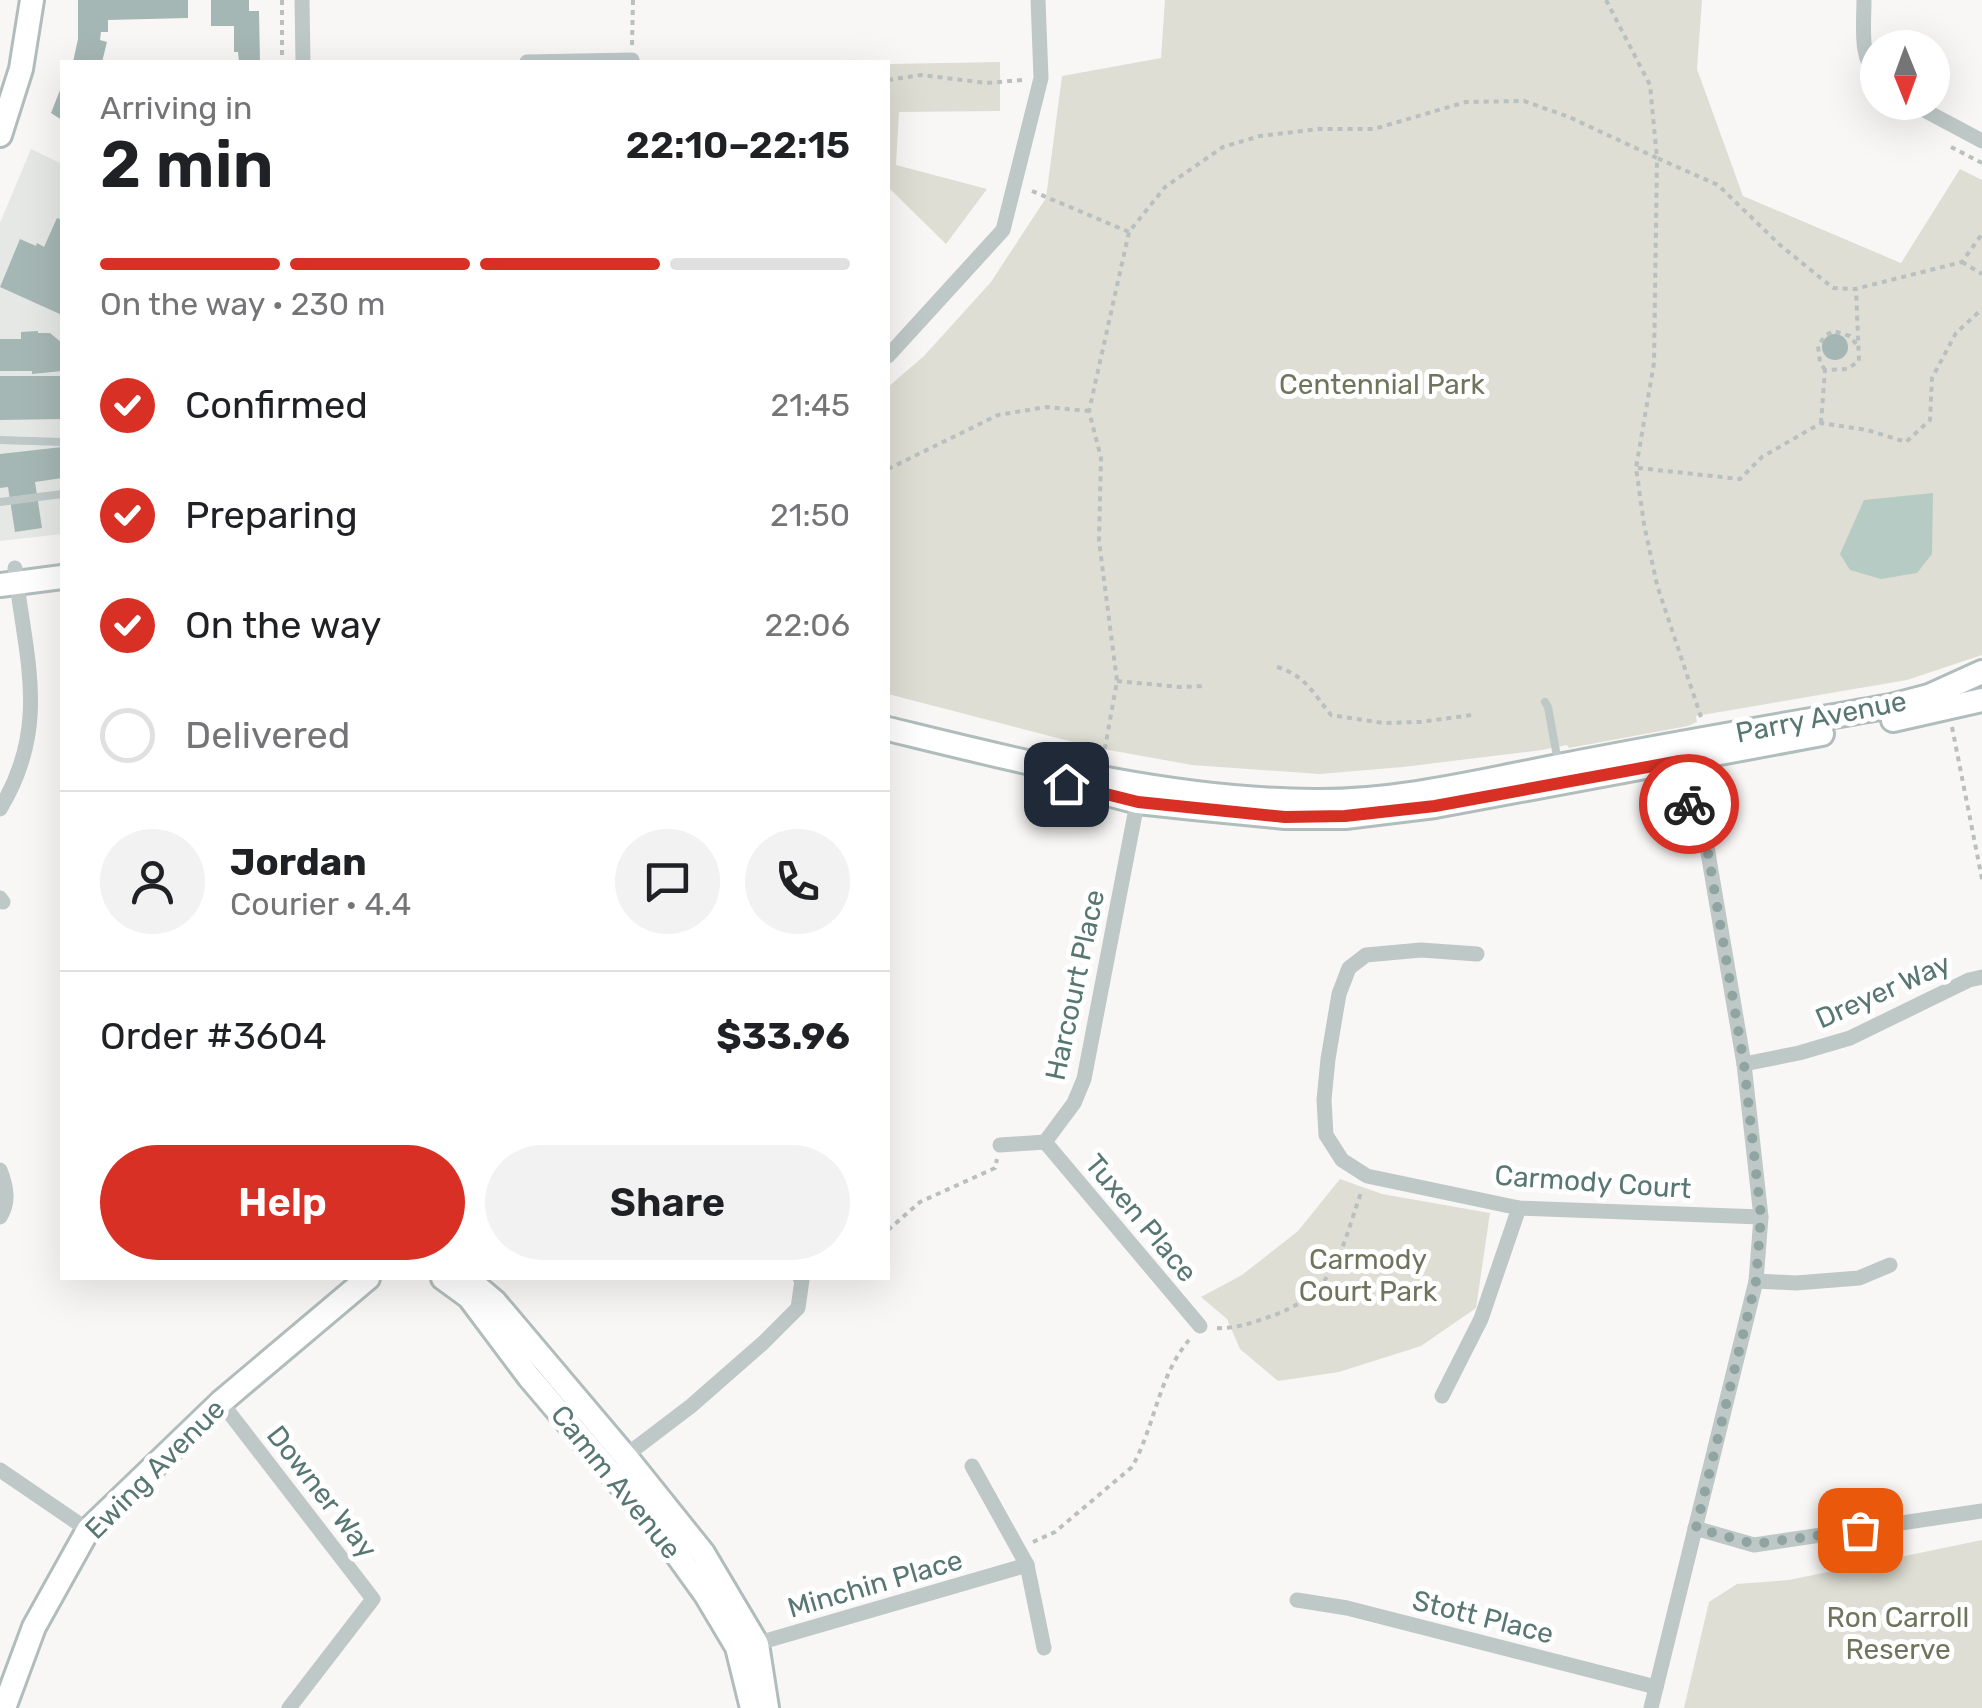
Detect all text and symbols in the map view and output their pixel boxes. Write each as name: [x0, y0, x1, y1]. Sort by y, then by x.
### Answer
north arrow: [1860, 30, 1950, 120]
map controls: [1860, 30, 1950, 120]
text: Arriving in: [100, 89, 252, 127]
text: 22:10–22:15: [626, 122, 850, 168]
text: 2 min: [100, 126, 274, 203]
text: On the way · 230 m: [100, 285, 385, 323]
park label: Centennial Park: [1279, 368, 1485, 401]
icon: check: [100, 378, 155, 433]
text: Confirmed: [185, 382, 368, 428]
text: 21:45: [770, 386, 850, 424]
icon: check: [100, 488, 155, 543]
text: Preparing: [185, 492, 358, 538]
text: 21:50: [770, 496, 850, 534]
icon: check: [100, 598, 155, 653]
text: On the way: [185, 602, 381, 648]
text: 22:06: [765, 606, 850, 644]
street label: Parry Avenue: [1733, 684, 1909, 750]
text: Delivered: [185, 712, 350, 758]
pin: [1024, 742, 1109, 827]
courier: [1639, 754, 1739, 854]
icon: home: [1039, 757, 1094, 812]
icon: bike: [1662, 777, 1717, 832]
button: person: [100, 829, 205, 934]
button: chat: [615, 829, 720, 934]
button: phone: [745, 829, 850, 934]
text: Jordan: [230, 839, 367, 885]
text: Courier · 4.4: [230, 885, 411, 923]
street label: Harcourt Place: [1039, 887, 1111, 1083]
street label: Dreyer Way: [1810, 947, 1956, 1035]
text: Order #3604: [100, 1013, 327, 1059]
text: $33.96: [716, 1013, 850, 1059]
button: Help: [100, 1145, 465, 1260]
button: Share: [485, 1145, 850, 1260]
street label: Tuxen Place: [1078, 1147, 1204, 1289]
street label: Carmody Court: [1494, 1159, 1693, 1205]
park label: Carmody Court Park: [1299, 1243, 1438, 1308]
street label: Ewing Avenue: [78, 1392, 232, 1546]
street label: Camm Avenue: [544, 1399, 688, 1565]
street label: Downer Way: [260, 1419, 384, 1565]
pin: [1818, 1488, 1903, 1573]
icon: bag: [1833, 1503, 1888, 1558]
street label: Minchin Place: [784, 1543, 966, 1625]
street label: Stott Place: [1409, 1584, 1557, 1650]
park label: Ron Carroll Reserve: [1827, 1601, 1969, 1666]

